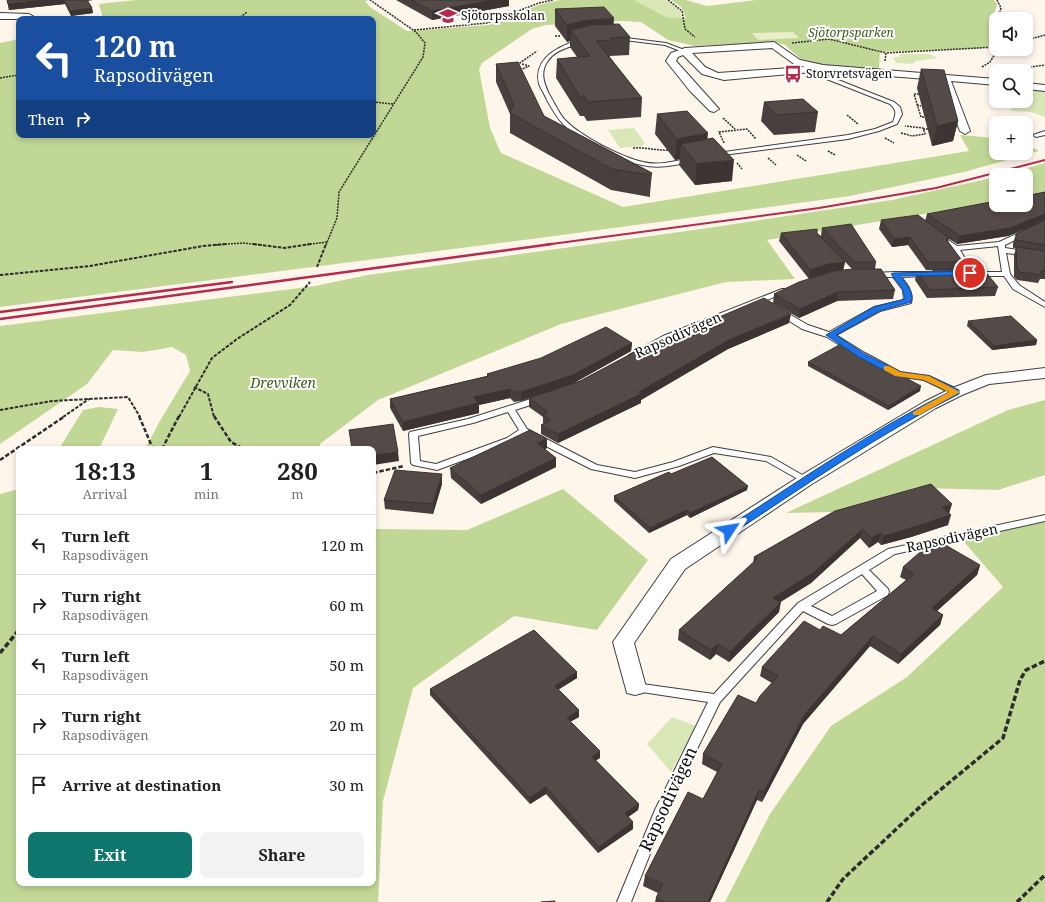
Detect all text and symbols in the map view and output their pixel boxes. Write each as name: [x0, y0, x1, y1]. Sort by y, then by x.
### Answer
school or university icon: Sjötorpsskolan: [438, 6, 458, 26]
place label: Sjötorpsskolan: [461, 7, 545, 24]
map controls: [989, 12, 1033, 212]
button: sound: [989, 12, 1033, 56]
park label: Sjötorpsparken: [808, 24, 894, 41]
text: 120 m: [94, 27, 176, 65]
icon: left: [28, 32, 80, 84]
text: Rapsodivägen: [94, 63, 214, 87]
bus stop icon: Storvretsvägen: [783, 64, 803, 84]
button: search: [989, 64, 1033, 108]
place label: Storvretsvägen: [806, 65, 893, 82]
icon: right: [72, 108, 94, 130]
text: Then: [28, 109, 64, 129]
button: +: [989, 116, 1033, 160]
button: −: [989, 168, 1033, 212]
pin: [953, 256, 987, 290]
icon: arrive: [959, 262, 981, 284]
street label: Rapsodivägen: [631, 307, 724, 362]
park label: Drevviken: [249, 373, 316, 392]
text: 18:13: [74, 454, 136, 487]
text: 1: [200, 454, 213, 487]
text: 280: [277, 454, 318, 487]
text: Arrival: [83, 485, 127, 503]
text: min: [194, 485, 219, 503]
text: m: [291, 485, 304, 503]
position arrow: [708, 509, 750, 551]
street label: Rapsodivägen: [904, 519, 999, 556]
text: Turn left: [62, 526, 130, 546]
icon: left: [28, 534, 50, 556]
text: 120 m: [321, 535, 364, 555]
text: Rapsodivägen: [62, 546, 149, 564]
text: Turn right: [62, 586, 141, 606]
icon: right: [28, 594, 50, 616]
text: 60 m: [329, 595, 364, 615]
text: Rapsodivägen: [62, 606, 149, 624]
text: Turn left: [62, 646, 130, 666]
icon: left: [28, 654, 50, 676]
text: 50 m: [329, 655, 364, 675]
text: Rapsodivägen: [62, 666, 149, 684]
text: Turn right: [62, 706, 141, 726]
icon: right: [28, 714, 50, 736]
text: 20 m: [329, 715, 364, 735]
text: Rapsodivägen: [62, 726, 149, 744]
street label: Rapsodivägen: [633, 743, 702, 855]
icon: arrive: [28, 774, 50, 796]
text: Arrive at destination: [62, 775, 221, 795]
text: 30 m: [329, 775, 364, 795]
button: Exit: [28, 832, 192, 878]
button: Share: [200, 832, 364, 878]

